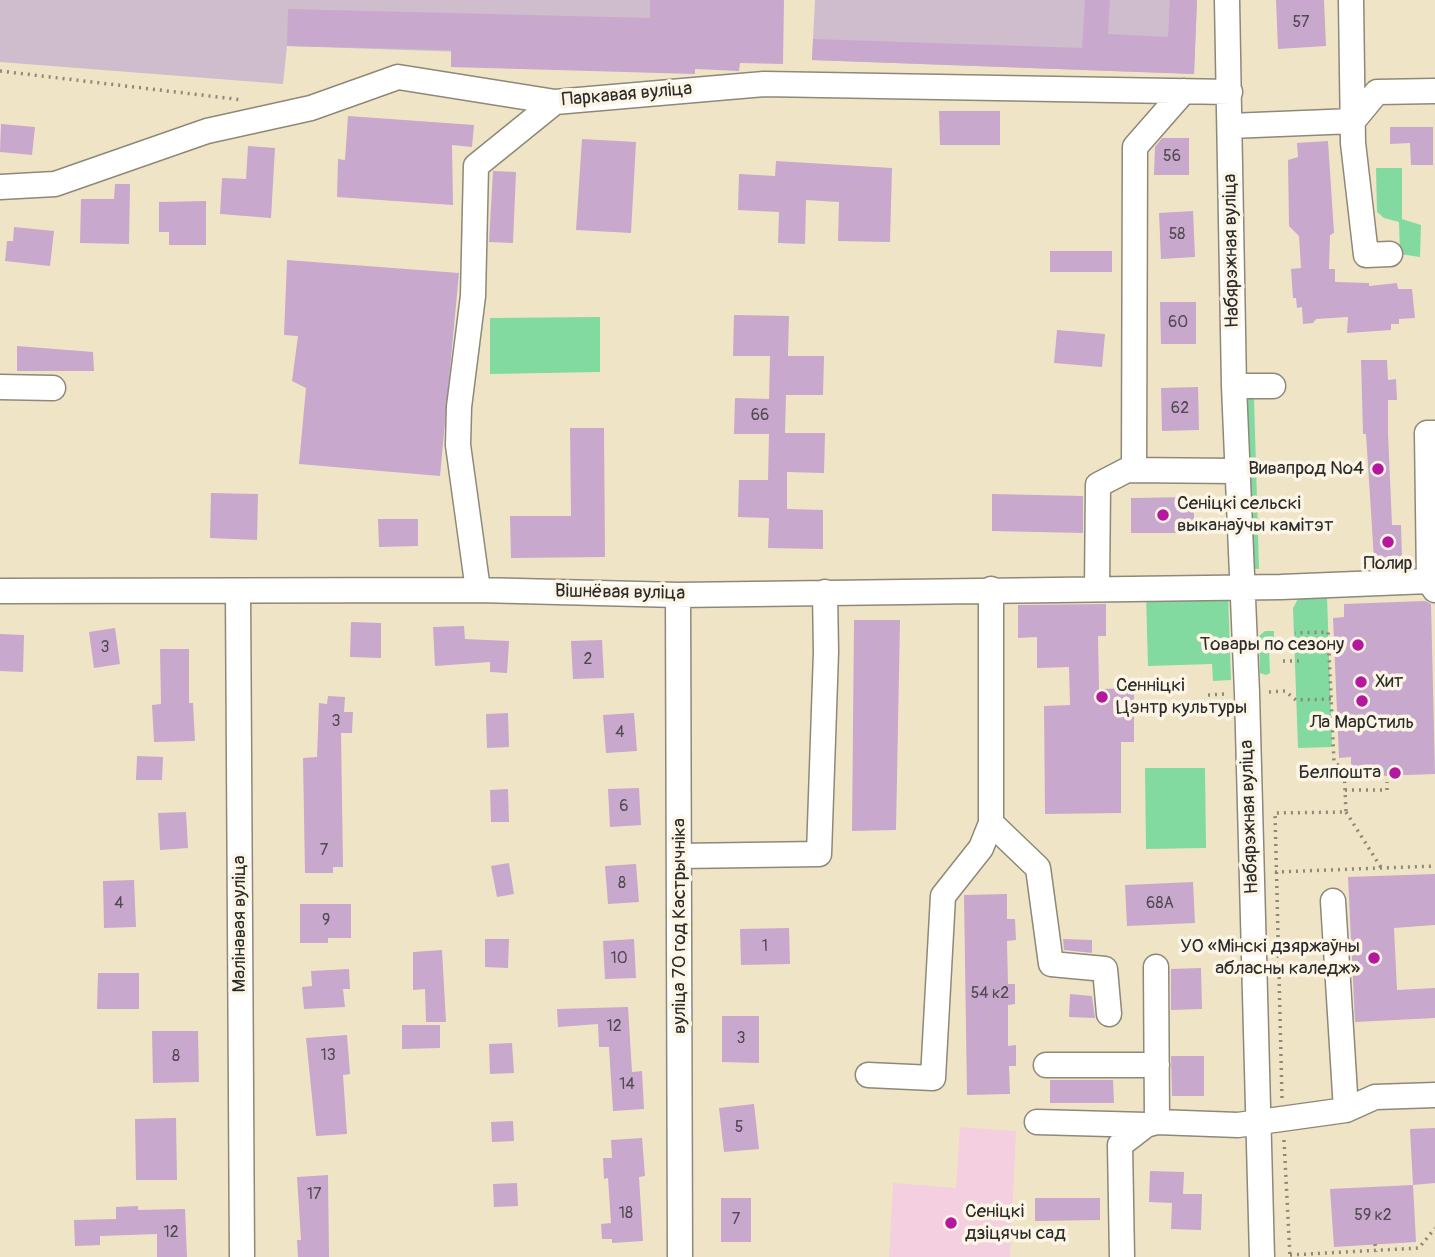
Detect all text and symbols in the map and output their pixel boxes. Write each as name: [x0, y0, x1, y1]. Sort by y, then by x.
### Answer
house number: 57: [1292, 13, 1310, 33]
street label: Паркавая вуліца: [561, 78, 693, 112]
house number: 56: [1163, 147, 1181, 167]
street label: Набярэжная вуліца: [1219, 174, 1245, 328]
house number: 58: [1169, 225, 1185, 245]
house number: 60: [1168, 313, 1188, 333]
house number: 62: [1171, 399, 1189, 419]
house number: 66: [751, 406, 769, 426]
place label: Вивапрод №4: [1248, 458, 1364, 480]
marker: Вивапрод №4: [1370, 461, 1386, 477]
place label: Сеніцкі сельскі выканаўчы камітэт: [1177, 493, 1333, 537]
marker: Сеніцкі сельскі выканаўчы камітэт: [1155, 507, 1171, 523]
marker: Полир: [1380, 534, 1396, 550]
place label: Полир: [1363, 553, 1413, 575]
street label: Вішнёвая вуліца: [555, 580, 685, 606]
place label: Товары по сезону: [1200, 634, 1344, 656]
marker: Товары по сезону: [1350, 637, 1366, 653]
house number: 3: [101, 638, 109, 658]
house number: 2: [584, 650, 592, 670]
place label: Хит: [1375, 671, 1403, 693]
marker: Хит: [1353, 674, 1369, 690]
place label: Сенніцкі Цэнтр культуры: [1116, 675, 1247, 719]
marker: Сенніцкі Цэнтр культуры: [1094, 689, 1110, 705]
marker: Ла МарСтиль: [1354, 693, 1370, 709]
house number: 3: [332, 712, 340, 732]
place label: Ла МарСтиль: [1310, 712, 1414, 734]
house number: 4: [615, 723, 625, 743]
street label: Набярэжная вуліца: [1236, 739, 1264, 895]
place label: Белпошта: [1299, 762, 1381, 784]
marker: Белпошта: [1387, 765, 1403, 781]
house number: 6: [619, 797, 629, 817]
street label: вуліца 70 год Кастрычніка: [669, 818, 691, 1034]
house number: 7: [320, 841, 328, 861]
street label: Малінавая вуліца: [229, 855, 251, 993]
house number: 8: [618, 874, 626, 894]
house number: 4: [114, 894, 124, 914]
house number: 68А: [1146, 894, 1174, 914]
house number: 9: [322, 911, 330, 931]
place label: УО «Мінскі дзяржаўны абласны каледж»: [1180, 936, 1360, 980]
house number: 1: [762, 937, 768, 957]
house number: 10: [610, 949, 628, 969]
marker: УО «Мінскі дзяржаўны абласны каледж»: [1366, 950, 1382, 966]
house number: 54 к2: [971, 984, 1009, 1004]
house number: 12: [606, 1017, 622, 1037]
house number: 3: [737, 1029, 745, 1049]
house number: 13: [320, 1046, 336, 1066]
house number: 8: [172, 1047, 180, 1067]
house number: 14: [619, 1075, 635, 1095]
house number: 5: [735, 1118, 743, 1138]
house number: 17: [307, 1185, 321, 1205]
place label: Сеніцкі дзіцячы сад: [965, 1201, 1066, 1245]
house number: 18: [619, 1204, 633, 1224]
house number: 59 к2: [1354, 1206, 1392, 1226]
house number: 7: [732, 1210, 740, 1230]
marker: Сеніцкі дзіцячы сад: [943, 1215, 959, 1231]
house number: 12: [163, 1223, 179, 1243]

